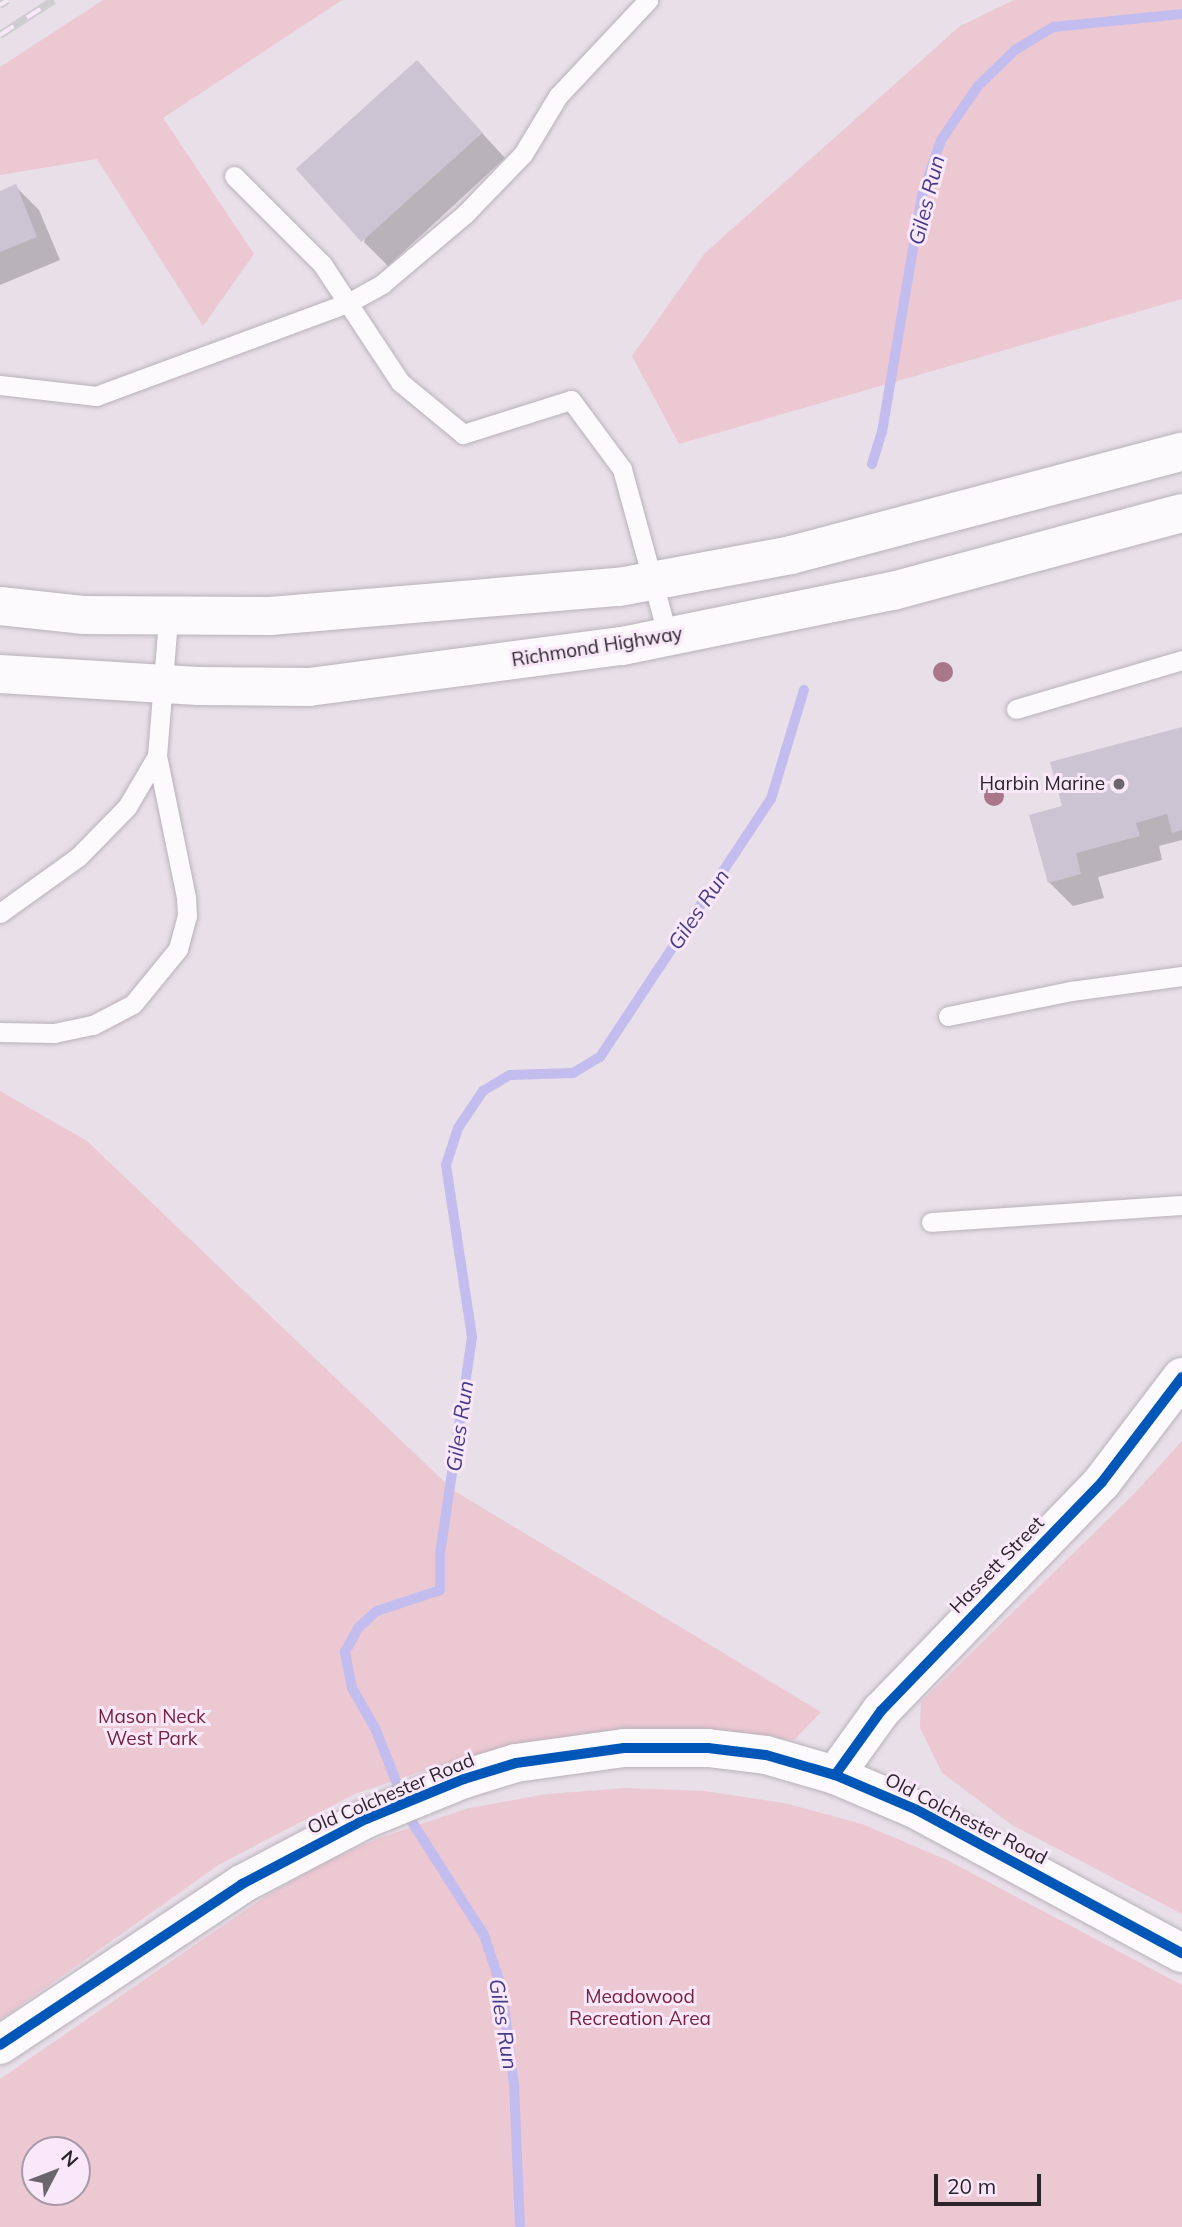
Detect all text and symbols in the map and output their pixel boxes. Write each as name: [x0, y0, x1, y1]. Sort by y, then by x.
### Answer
water label: Giles Run: [903, 153, 949, 247]
street label: Richmond Highway: [510, 622, 684, 672]
place label: Harbin Marine: [980, 773, 1105, 795]
marker: Harbin Marine: [1111, 776, 1127, 792]
water label: Giles Run: [662, 864, 734, 954]
water label: Giles Run: [440, 1379, 478, 1473]
street label: Hassett Street: [945, 1512, 1049, 1618]
park label: Mason Neck West Park: [98, 1706, 206, 1750]
street label: Old Colchester Road: [304, 1749, 478, 1839]
street label: Old Colchester Road: [881, 1768, 1051, 1870]
water label: Giles Run: [484, 1977, 524, 2071]
park label: Meadowood Recreation Area: [569, 1986, 711, 2030]
north arrow: [21, 2136, 91, 2206]
text: N: [56, 2145, 84, 2172]
scale bar: [937, 2160, 1044, 2204]
text: 20 m: [947, 2173, 996, 2199]

